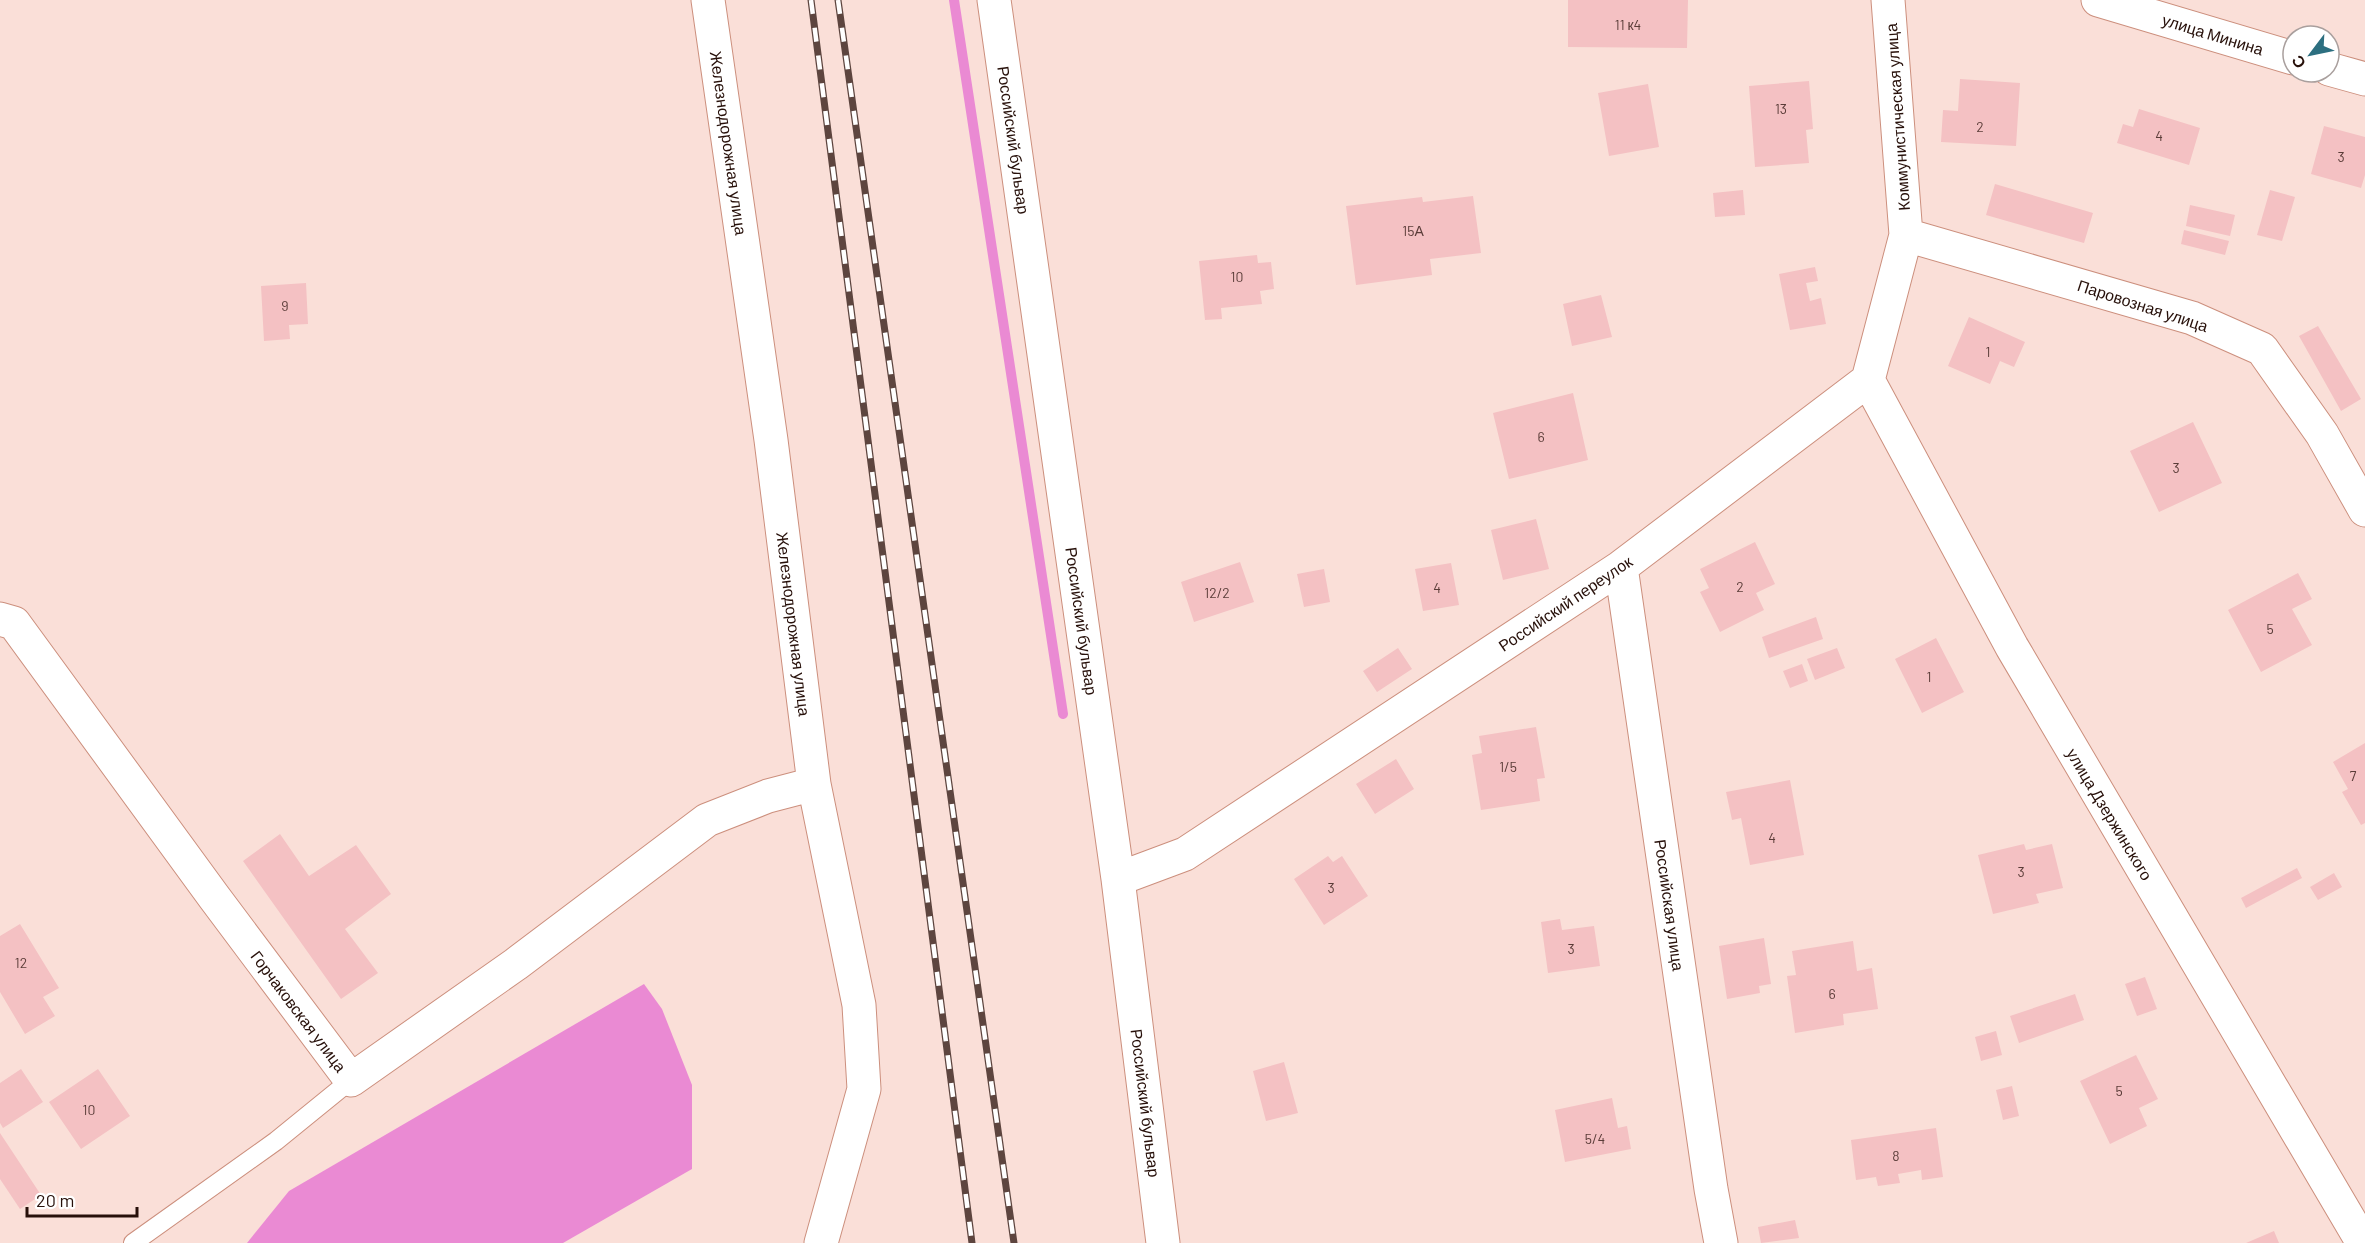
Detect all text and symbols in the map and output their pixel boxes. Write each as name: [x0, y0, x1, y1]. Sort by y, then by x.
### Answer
street label: улица Минина: [2160, 10, 2266, 58]
house number: 11 к4: [1615, 16, 1641, 33]
street label: Коммунистическая улица: [1881, 23, 1913, 211]
north arrow: [2281, 24, 2341, 84]
street label: Железнодорожная улица: [707, 50, 751, 236]
text: С: [2287, 52, 2309, 72]
street label: Российский бульвар: [994, 65, 1034, 215]
house number: 13: [1775, 100, 1787, 117]
house number: 2: [1976, 118, 1984, 135]
house number: 4: [2155, 127, 2163, 144]
house number: 3: [2337, 148, 2345, 165]
house number: 15А: [1402, 222, 1424, 239]
house number: 10: [1231, 268, 1243, 285]
street label: Паровозная улица: [2075, 275, 2211, 335]
house number: 9: [281, 297, 289, 314]
house number: 1: [1986, 343, 1990, 360]
house number: 6: [1537, 428, 1545, 445]
house number: 3: [2172, 459, 2180, 476]
street label: Железнодорожная улица: [773, 531, 815, 717]
street label: Российский бульвар: [1062, 546, 1102, 696]
street label: Российский переулок: [1495, 551, 1636, 655]
house number: 2: [1736, 578, 1744, 595]
house number: 4: [1433, 579, 1441, 596]
house number: 12/2: [1204, 584, 1230, 601]
house number: 5: [2266, 620, 2274, 637]
house number: 1: [1927, 668, 1931, 685]
street label: улица Дзержинского: [2063, 745, 2157, 883]
house number: 1/5: [1499, 758, 1517, 775]
house number: 7: [2350, 767, 2357, 784]
house number: 4: [1768, 829, 1776, 846]
street label: Российская улица: [1651, 838, 1689, 972]
house number: 3: [2017, 863, 2025, 880]
house number: 3: [1327, 879, 1335, 896]
house number: 3: [1567, 940, 1575, 957]
street label: Горчаковская улица: [247, 947, 351, 1075]
house number: 12: [15, 954, 27, 971]
house number: 6: [1828, 985, 1836, 1002]
street label: Российский бульвар: [1127, 1028, 1165, 1178]
house number: 5: [2115, 1082, 2123, 1099]
house number: 10: [83, 1101, 95, 1118]
house number: 5/4: [1585, 1130, 1605, 1147]
house number: 8: [1892, 1147, 1900, 1164]
scale bar: [27, 1180, 136, 1218]
text: 20 m: [36, 1189, 74, 1211]

